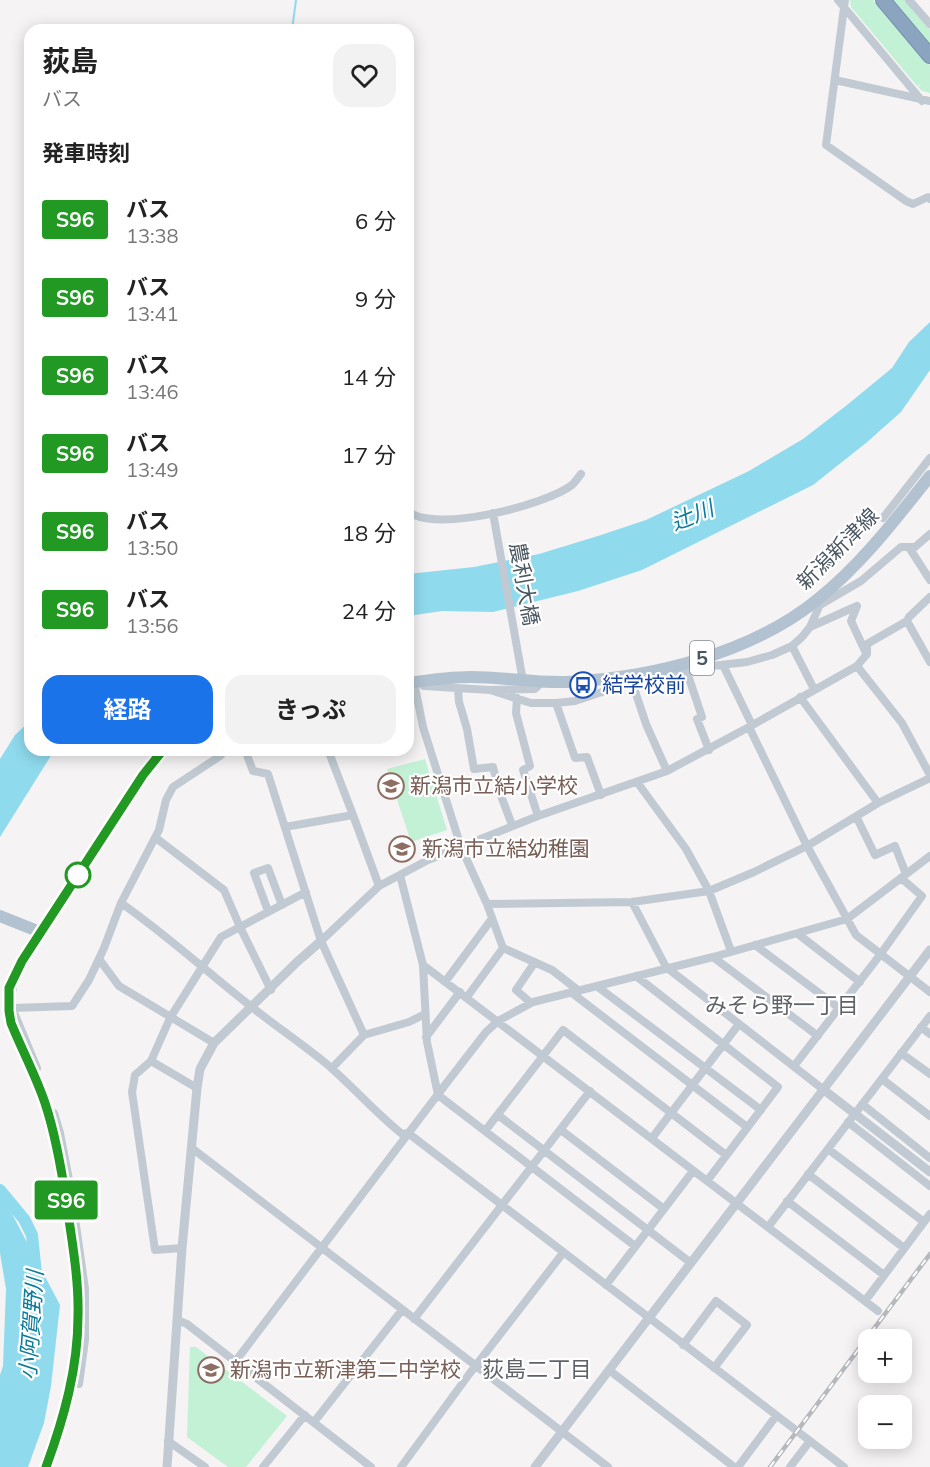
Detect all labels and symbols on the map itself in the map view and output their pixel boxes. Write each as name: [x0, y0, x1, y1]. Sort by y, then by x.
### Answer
water label: 辻川: [666, 493, 719, 536]
street label: 新潟新津線: [791, 502, 884, 595]
street label: 農利大橋: [505, 540, 545, 627]
road number: 5: [690, 641, 714, 675]
bus stop icon: 結学校前: [568, 670, 598, 700]
place label: 結学校前: [602, 671, 686, 697]
school or university icon: 新潟市立結小学校: [376, 771, 406, 801]
place label: 新潟市立結小学校: [410, 772, 578, 798]
school or university icon: 新潟市立結幼稚園: [387, 834, 417, 864]
place label: 新潟市立結幼稚園: [422, 835, 590, 861]
unlabelled marker: [65, 862, 91, 888]
district label: みそら野一丁目: [705, 991, 859, 1019]
line badge: S96: [32, 1180, 100, 1220]
water label: 小阿賀野川: [13, 1267, 49, 1381]
school or university icon: 新潟市立新津第二中学校: [196, 1355, 226, 1385]
district label: 荻島二丁目: [482, 1355, 592, 1383]
place label: 新潟市立新津第二中学校: [230, 1356, 461, 1382]

